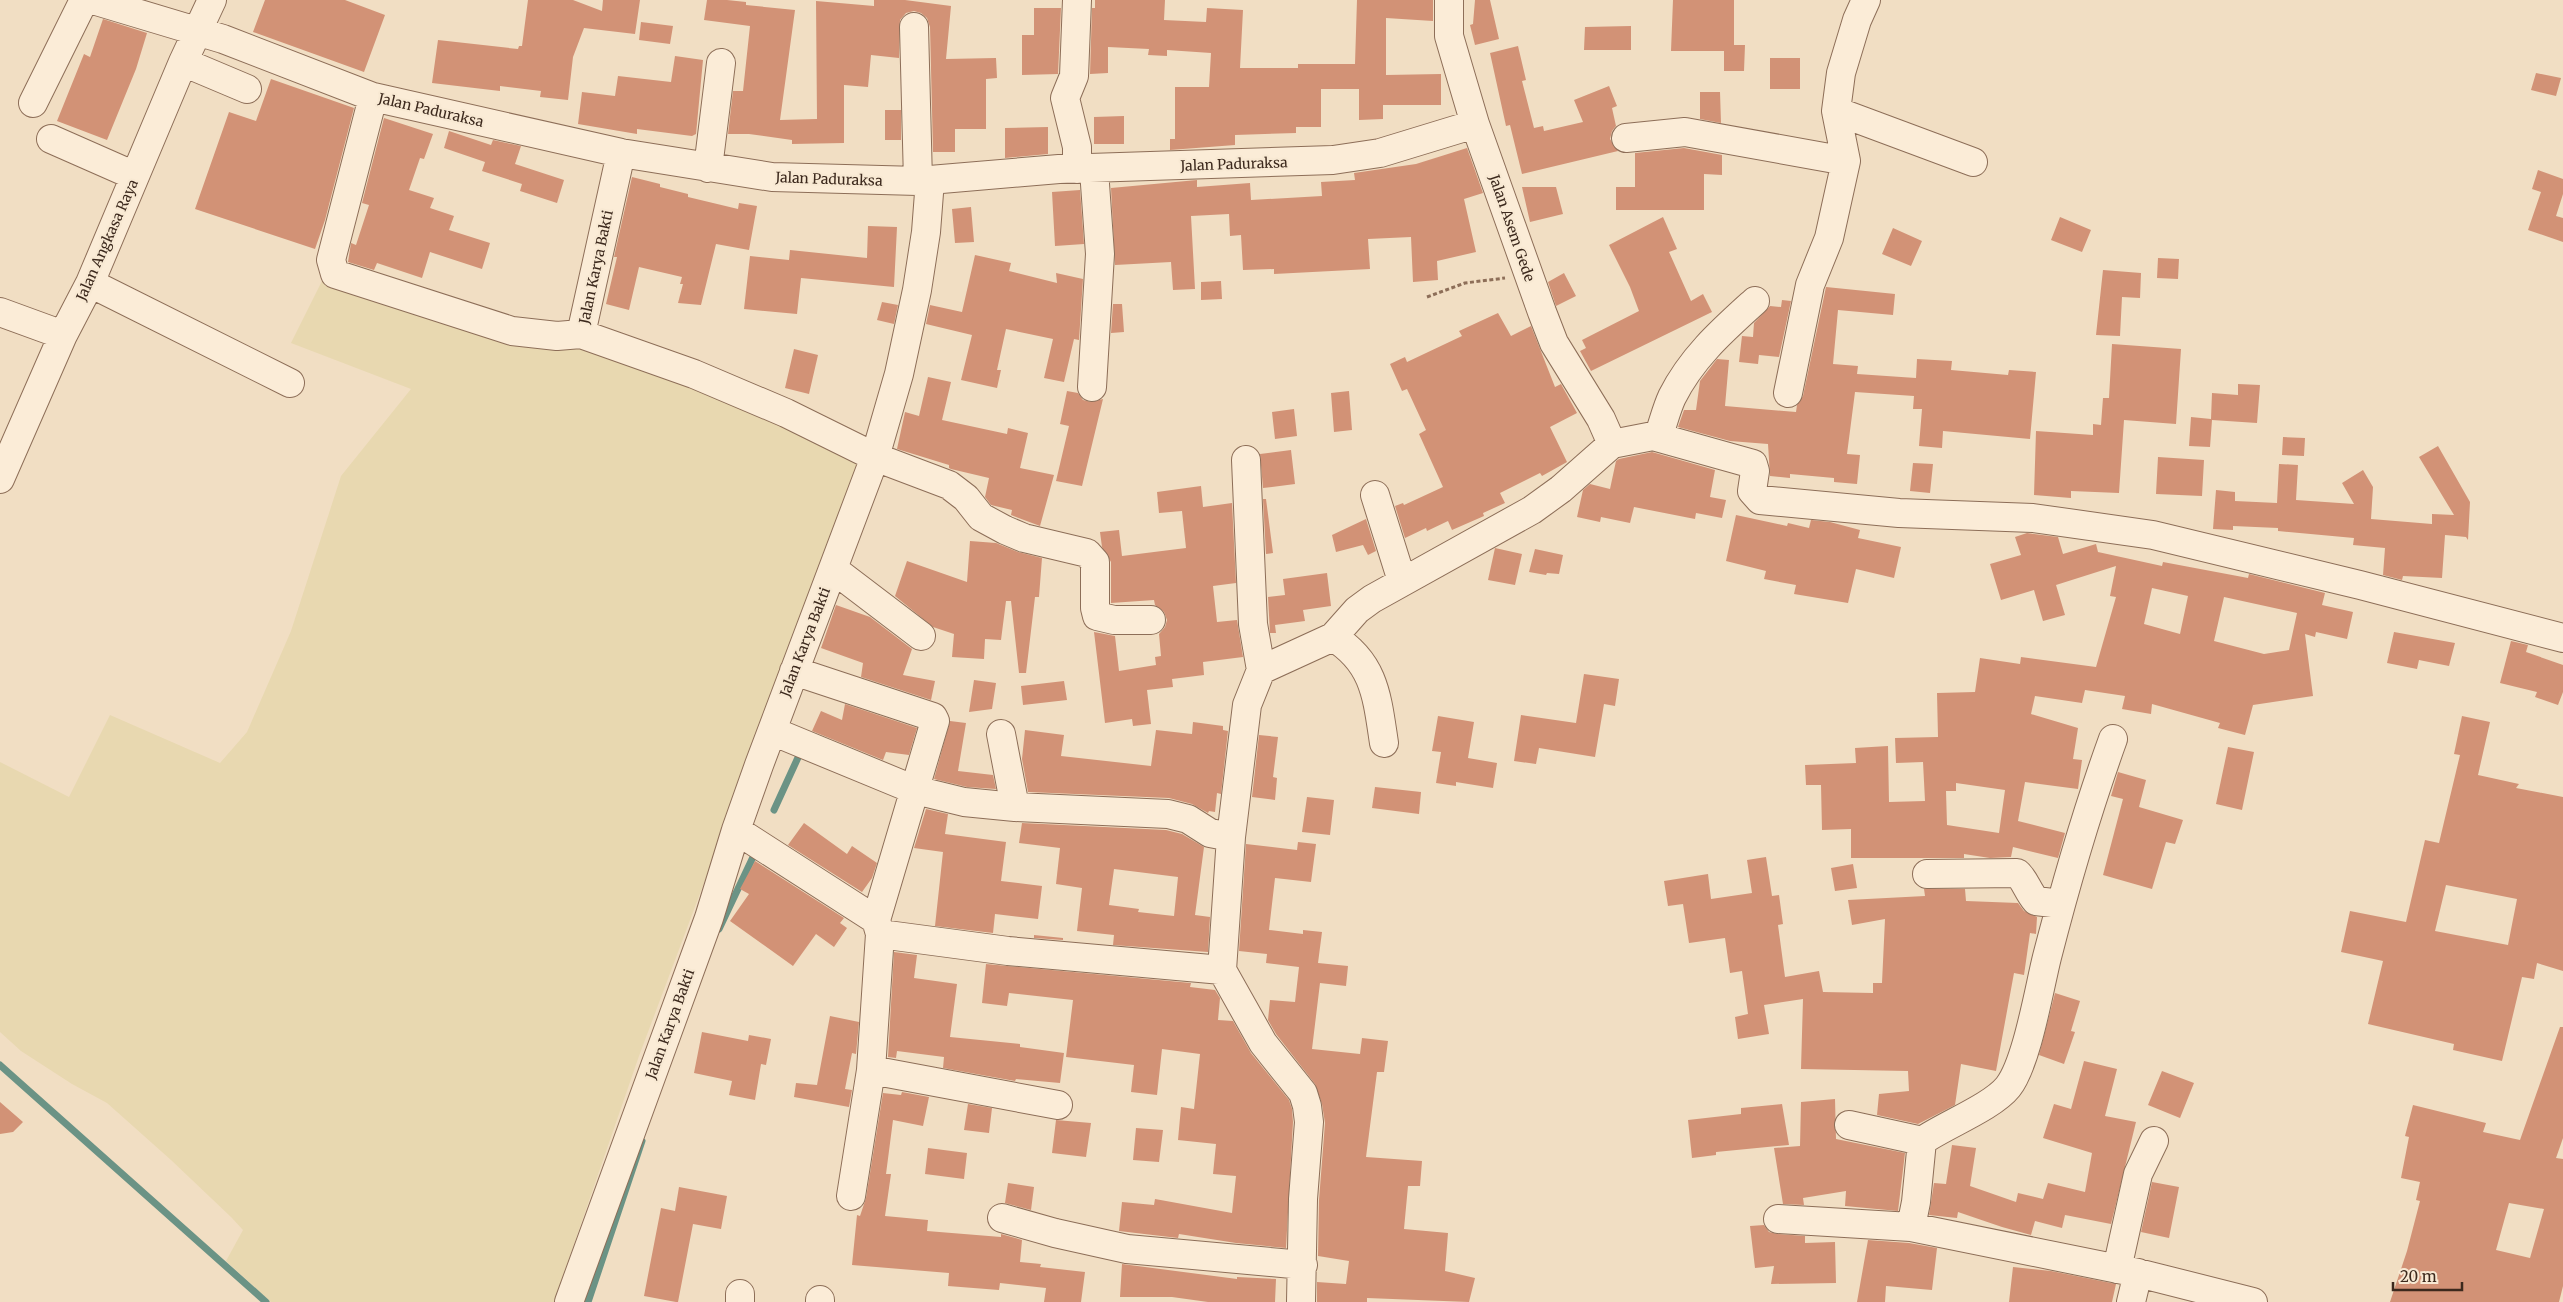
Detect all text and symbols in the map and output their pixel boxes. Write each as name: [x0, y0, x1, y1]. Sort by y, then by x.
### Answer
street label: Jalan Paduraksa: [376, 89, 486, 131]
street label: Jalan Paduraksa: [1179, 153, 1288, 175]
street label: Jalan Paduraksa: [774, 168, 883, 190]
street label: Jalan Asem Gede: [1485, 171, 1539, 284]
street label: Jalan Angkasa Raya: [72, 176, 142, 304]
street label: Jalan Karya Bakti: [575, 208, 617, 327]
street label: Jalan Karya Bakti: [775, 584, 834, 700]
street label: Jalan Karya Bakti: [641, 966, 698, 1083]
scale bar: [2393, 1260, 2462, 1292]
text: 20 m: [2400, 1267, 2437, 1286]

